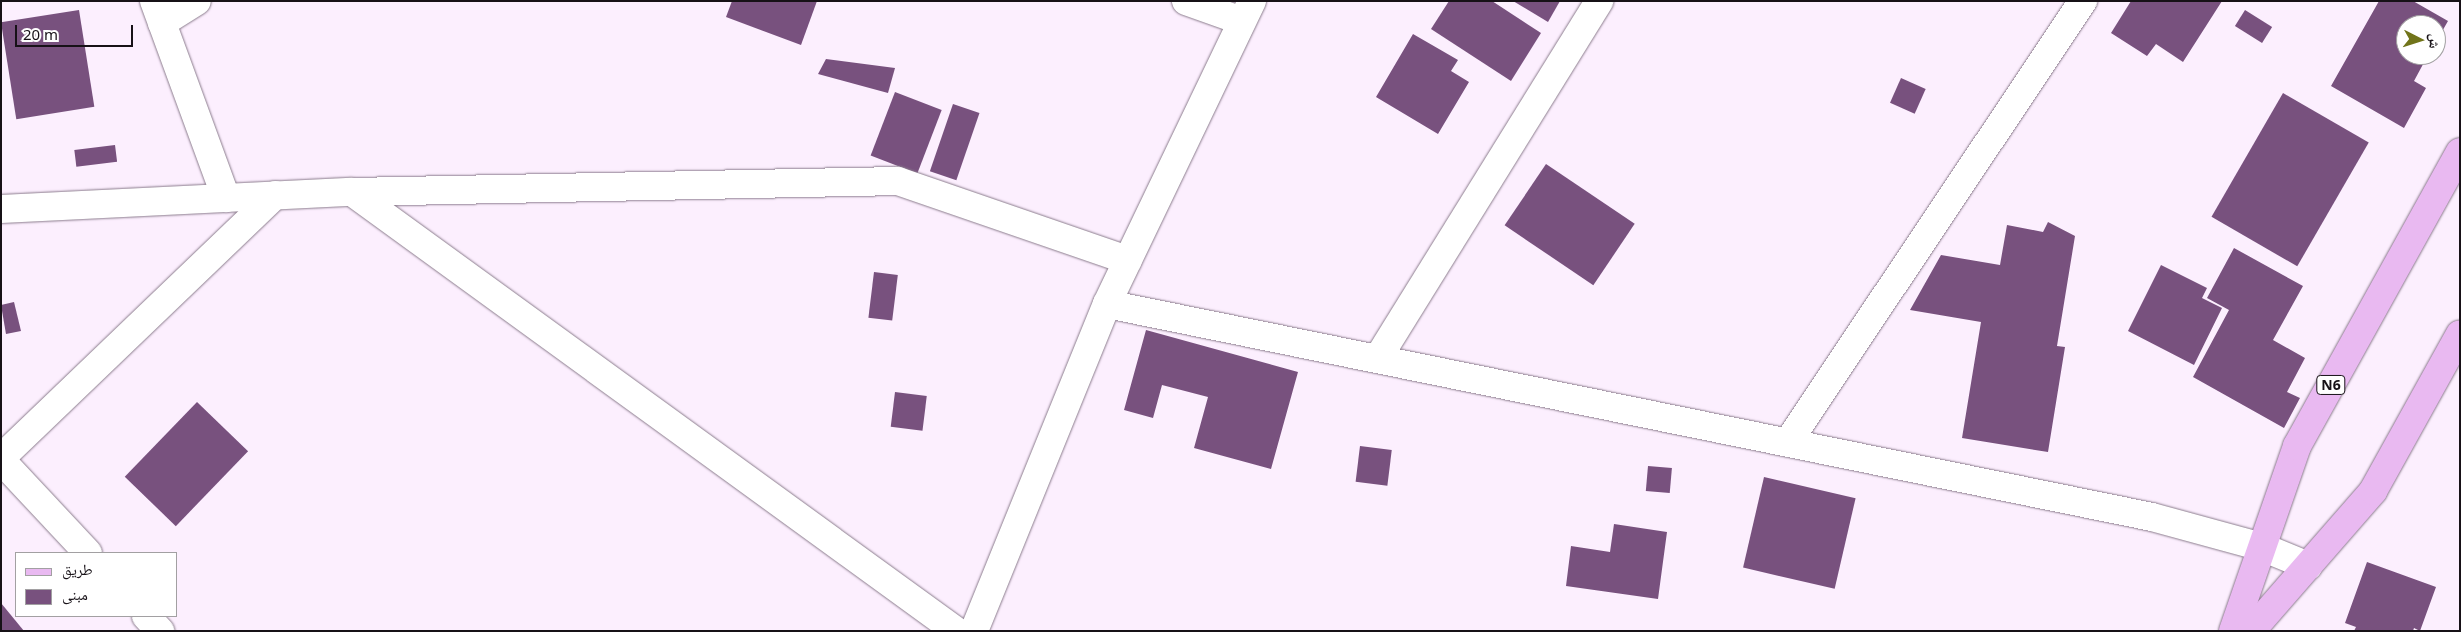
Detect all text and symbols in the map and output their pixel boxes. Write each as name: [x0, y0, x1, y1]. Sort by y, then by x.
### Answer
scale bar: [18, 15, 135, 47]
north arrow: [2396, 15, 2446, 65]
text: 20 m: [23, 24, 58, 44]
text: ش: [2425, 33, 2446, 49]
road number: N6: [2316, 374, 2346, 396]
legend: [15, 552, 178, 617]
text: طريق: [62, 559, 93, 579]
text: مبنى: [62, 584, 88, 604]

